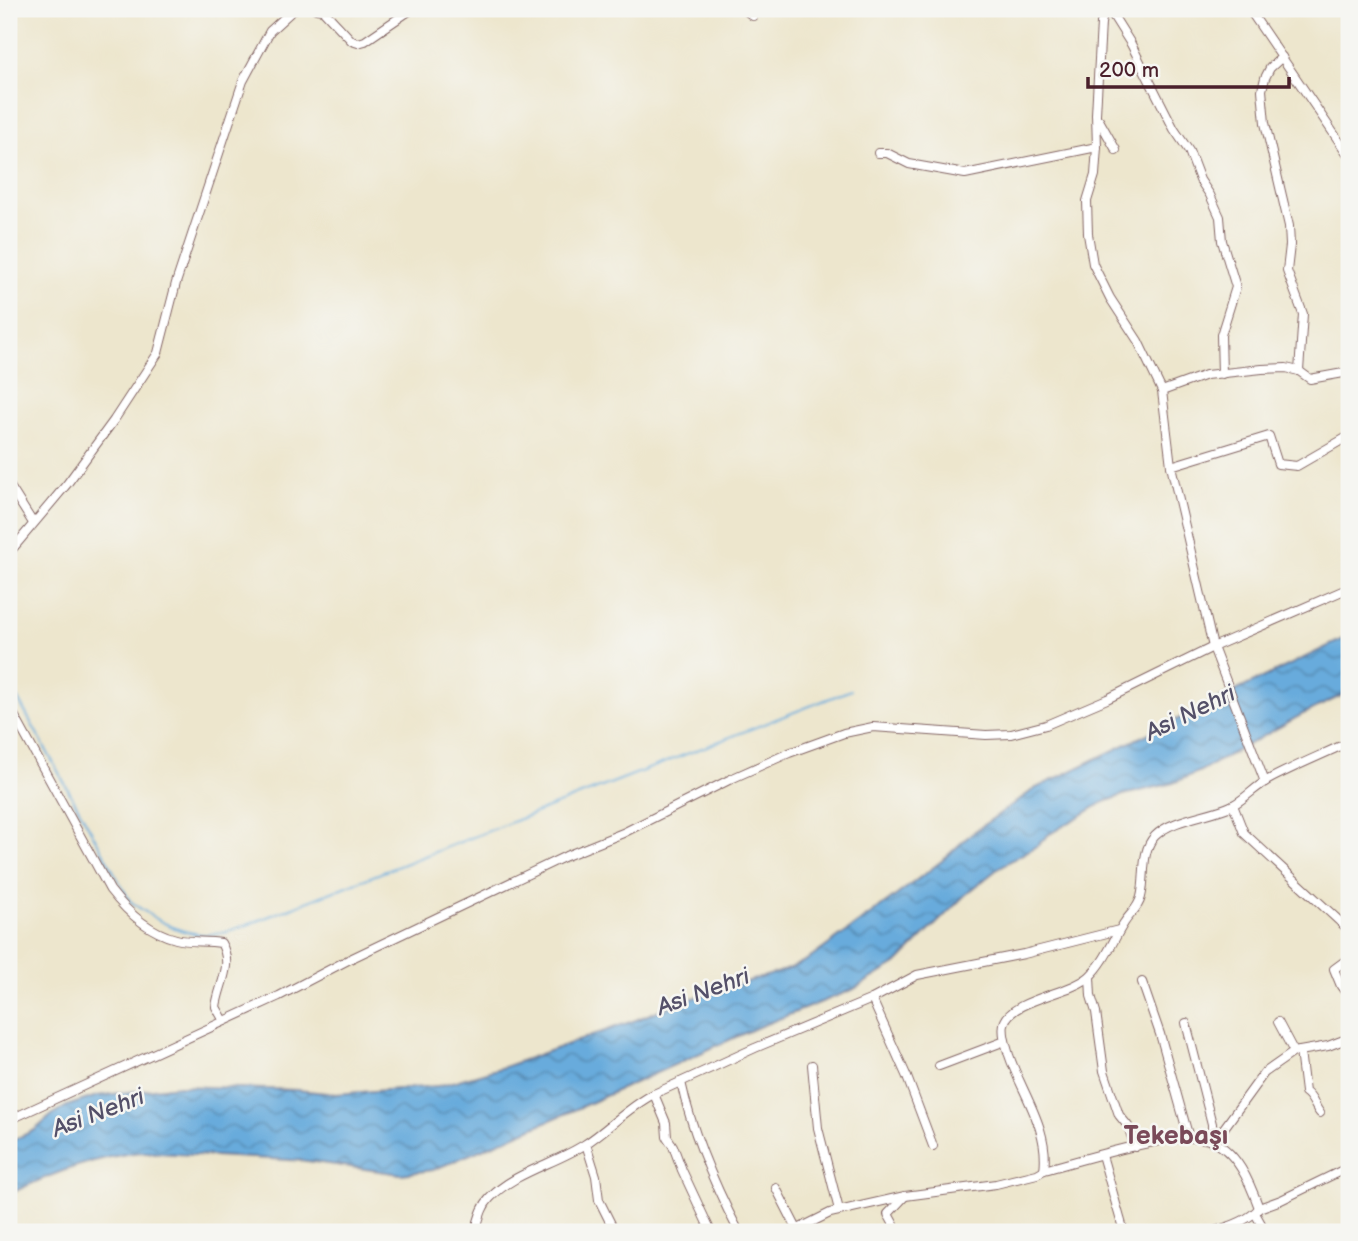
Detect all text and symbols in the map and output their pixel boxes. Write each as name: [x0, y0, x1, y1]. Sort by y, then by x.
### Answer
scale bar: [1088, 46, 1290, 90]
text: 200 m: [1099, 58, 1159, 83]
water label: Asi Nehri: [1139, 678, 1241, 748]
water label: Asi Nehri: [652, 961, 755, 1022]
water label: Asi Nehri: [47, 1082, 150, 1144]
district label: Tekebaşı: [1124, 1121, 1228, 1152]

